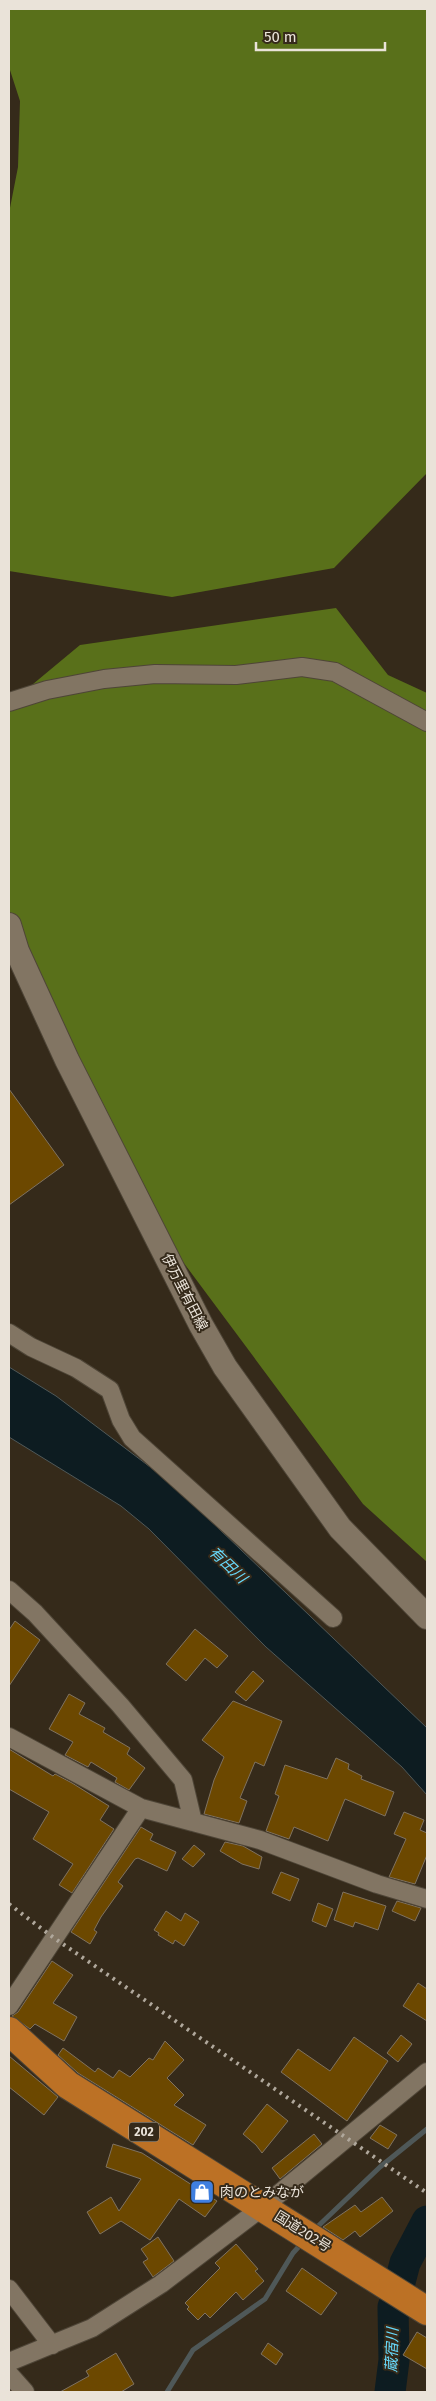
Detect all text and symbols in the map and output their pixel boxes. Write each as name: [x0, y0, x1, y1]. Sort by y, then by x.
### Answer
scale bar: [256, 20, 385, 52]
text: 50 m: [264, 28, 297, 46]
street label: 伊万里有田線: [158, 1251, 211, 1334]
water label: 有田川: [206, 1543, 252, 1588]
road number: 202: [129, 2122, 159, 2142]
shop icon: 肉のとみなが: [189, 2179, 215, 2205]
place label: 肉のとみなが: [220, 2184, 304, 2201]
street label: 国道202号: [271, 2207, 334, 2255]
water label: 蔵宿川: [382, 2325, 402, 2373]

